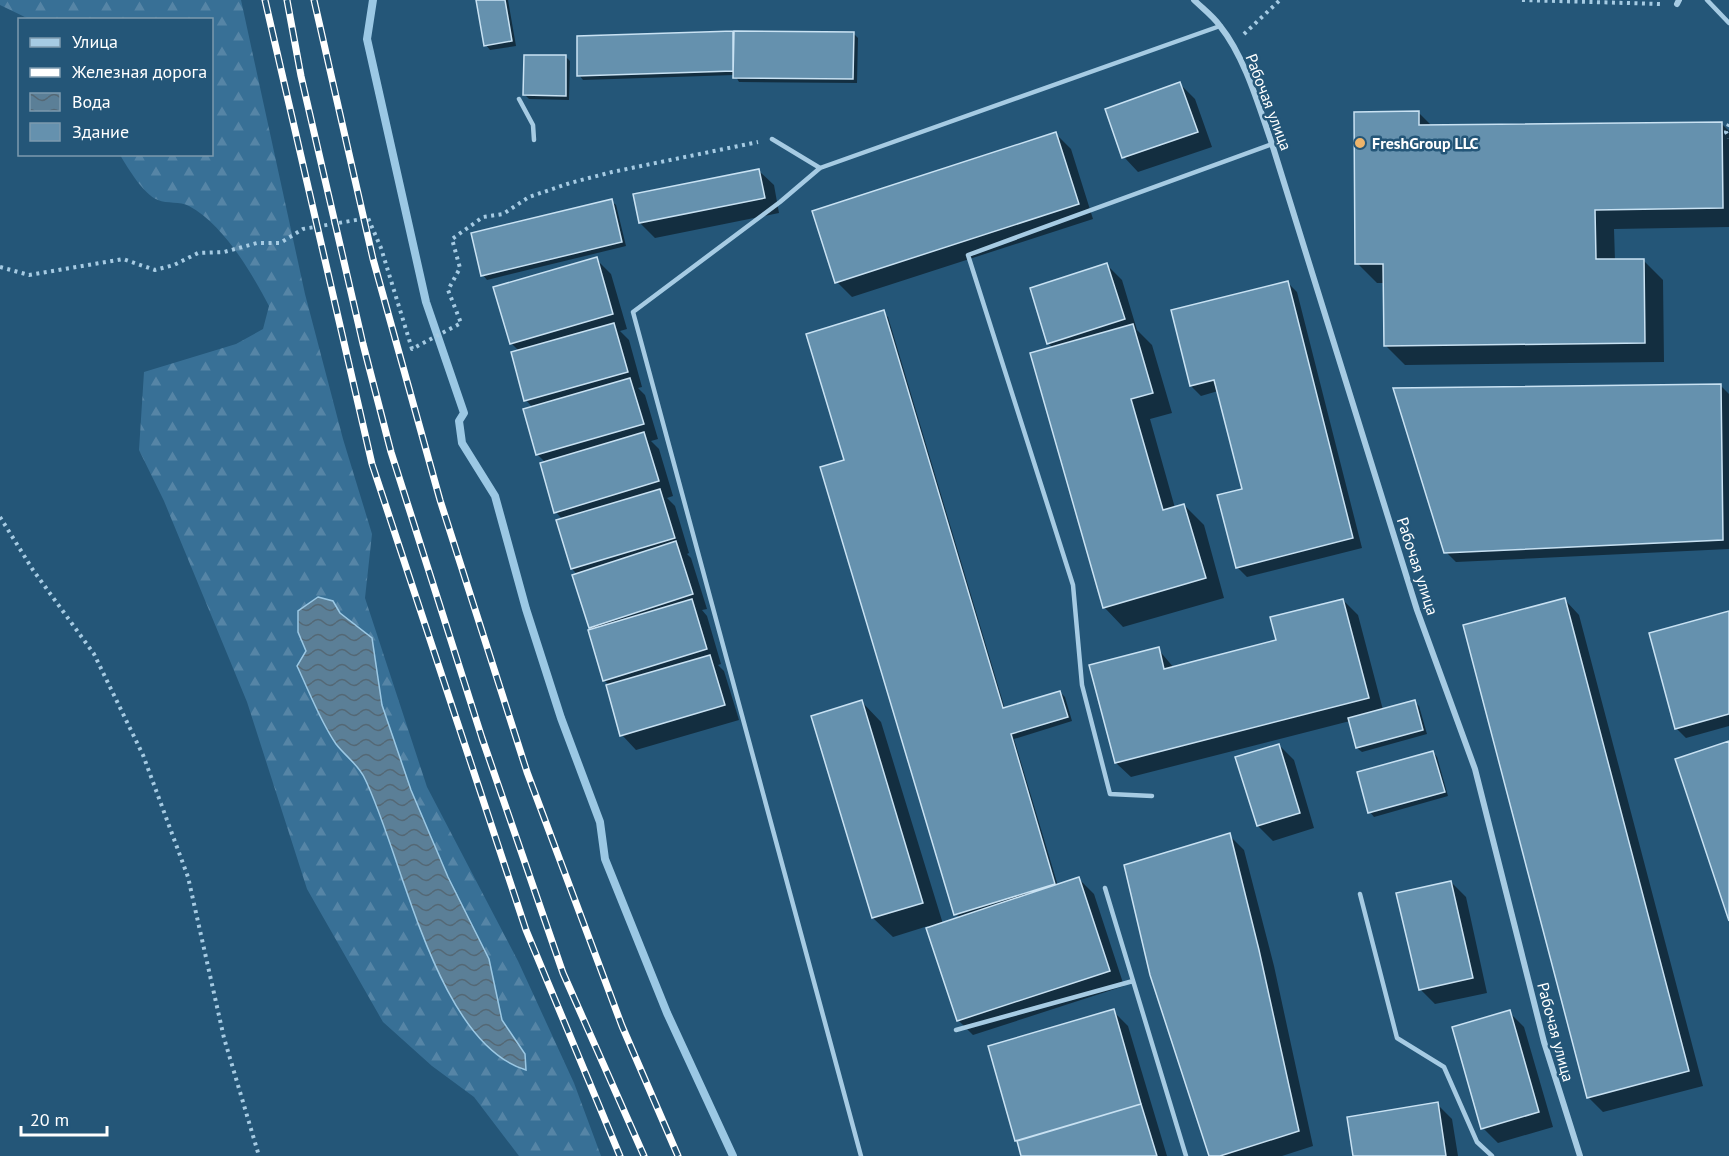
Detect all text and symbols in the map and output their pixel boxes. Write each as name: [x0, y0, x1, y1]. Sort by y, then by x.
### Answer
legend: [18, 18, 213, 156]
text: Улица: [72, 30, 118, 53]
street label: Рабочая улица: [1241, 51, 1297, 153]
text: Железная дорога: [71, 60, 207, 83]
text: Вода: [72, 90, 111, 113]
text: Здание: [72, 120, 129, 143]
place label: FreshGroup LLC: [1372, 133, 1479, 153]
marker: FreshGroup LLC: [1353, 136, 1367, 150]
street label: Рабочая улица: [1393, 514, 1443, 618]
street label: Рабочая улица: [1533, 980, 1579, 1084]
scale bar: [21, 1099, 106, 1137]
text: 20 m: [30, 1108, 69, 1131]

